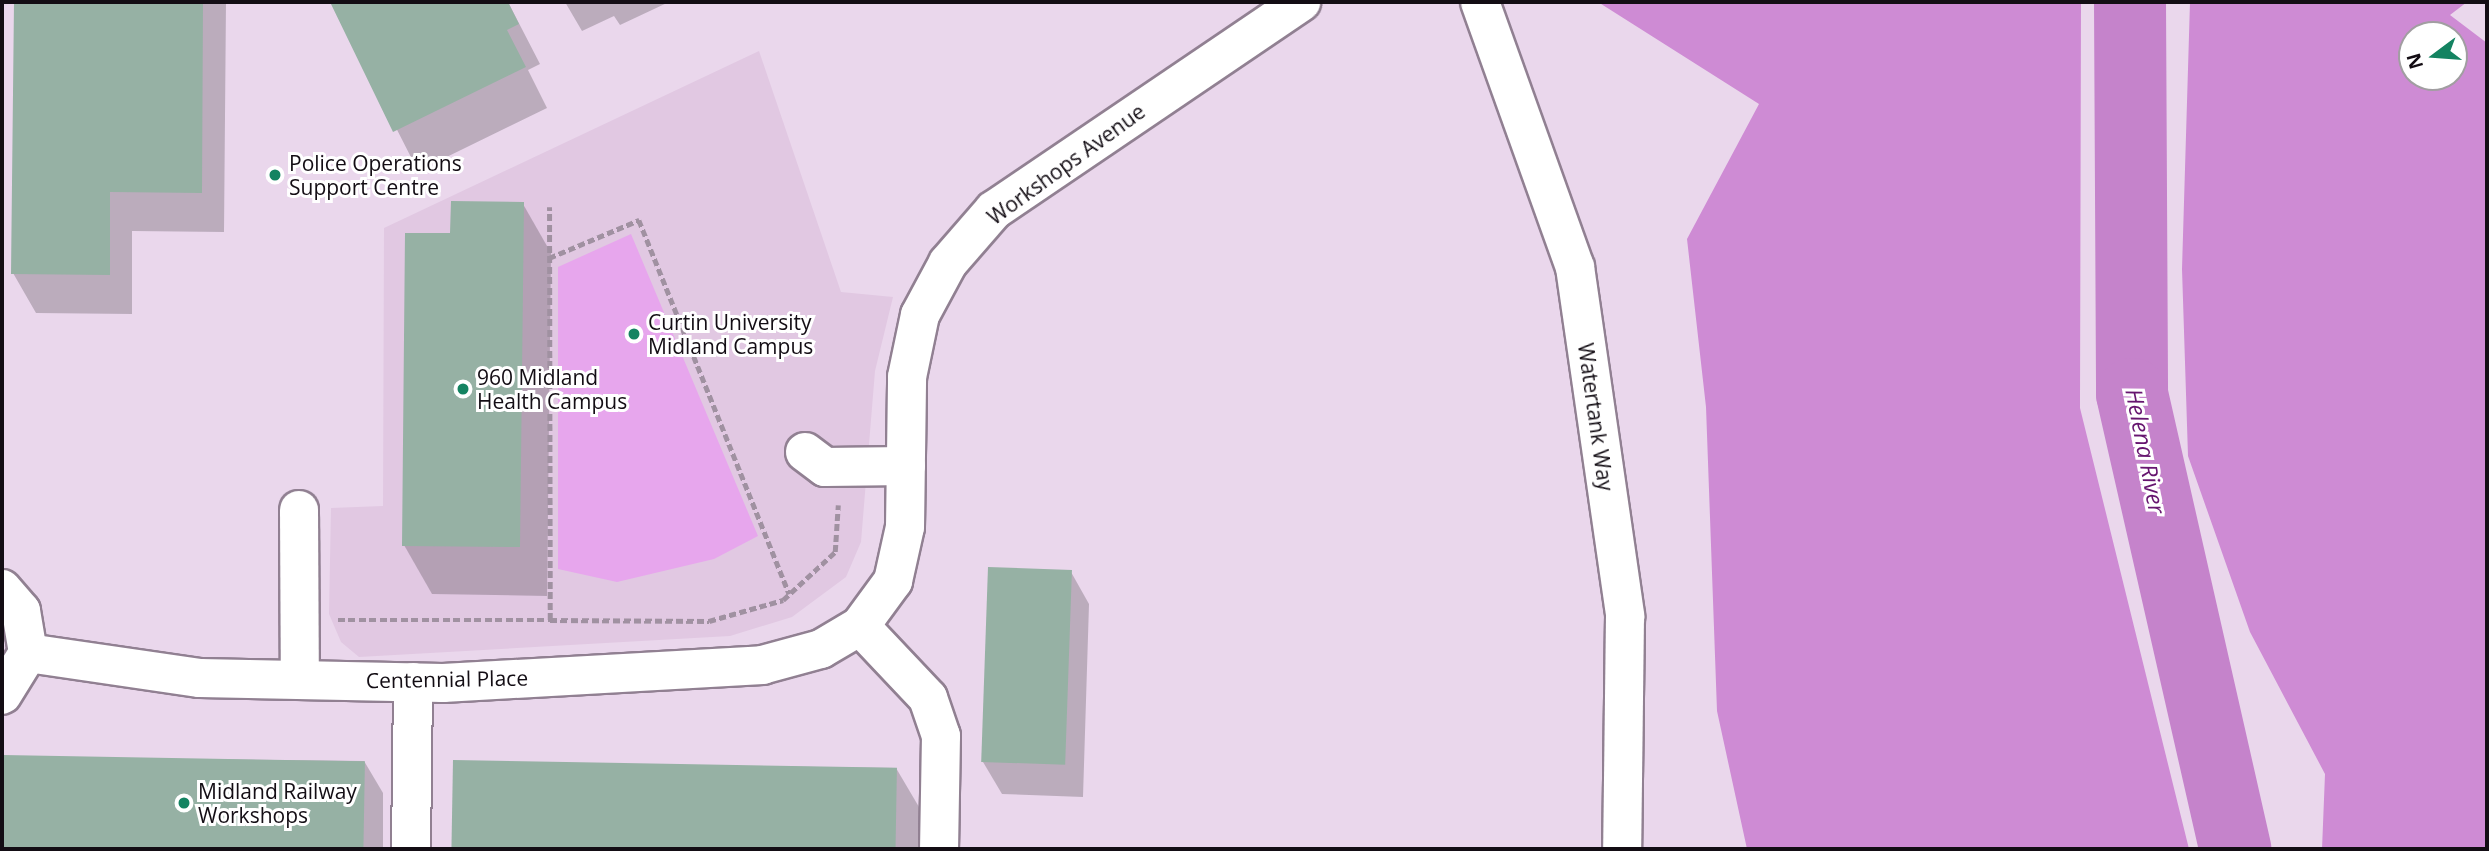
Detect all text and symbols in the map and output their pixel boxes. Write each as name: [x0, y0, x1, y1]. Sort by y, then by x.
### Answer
north arrow: [2398, 21, 2468, 91]
text: N: [2400, 50, 2429, 72]
street label: Workshops Avenue: [982, 98, 1150, 230]
place label: Police Operations Support Centre: [289, 150, 462, 200]
marker: Police Operations Support Centre: [267, 167, 283, 183]
place label: Curtin University Midland Campus: [648, 309, 813, 359]
marker: Curtin University Midland Campus: [626, 326, 642, 342]
street label: Watertank Way: [1573, 341, 1619, 493]
place label: 960 Midland Health Campus: [477, 364, 627, 414]
marker: 960 Midland Health Campus: [455, 381, 471, 397]
water label: Helena River: [2120, 386, 2172, 516]
street label: Centennial Place: [366, 665, 528, 693]
place label: Midland Railway Workshops: [198, 778, 357, 828]
marker: Midland Railway Workshops: [176, 795, 192, 811]

